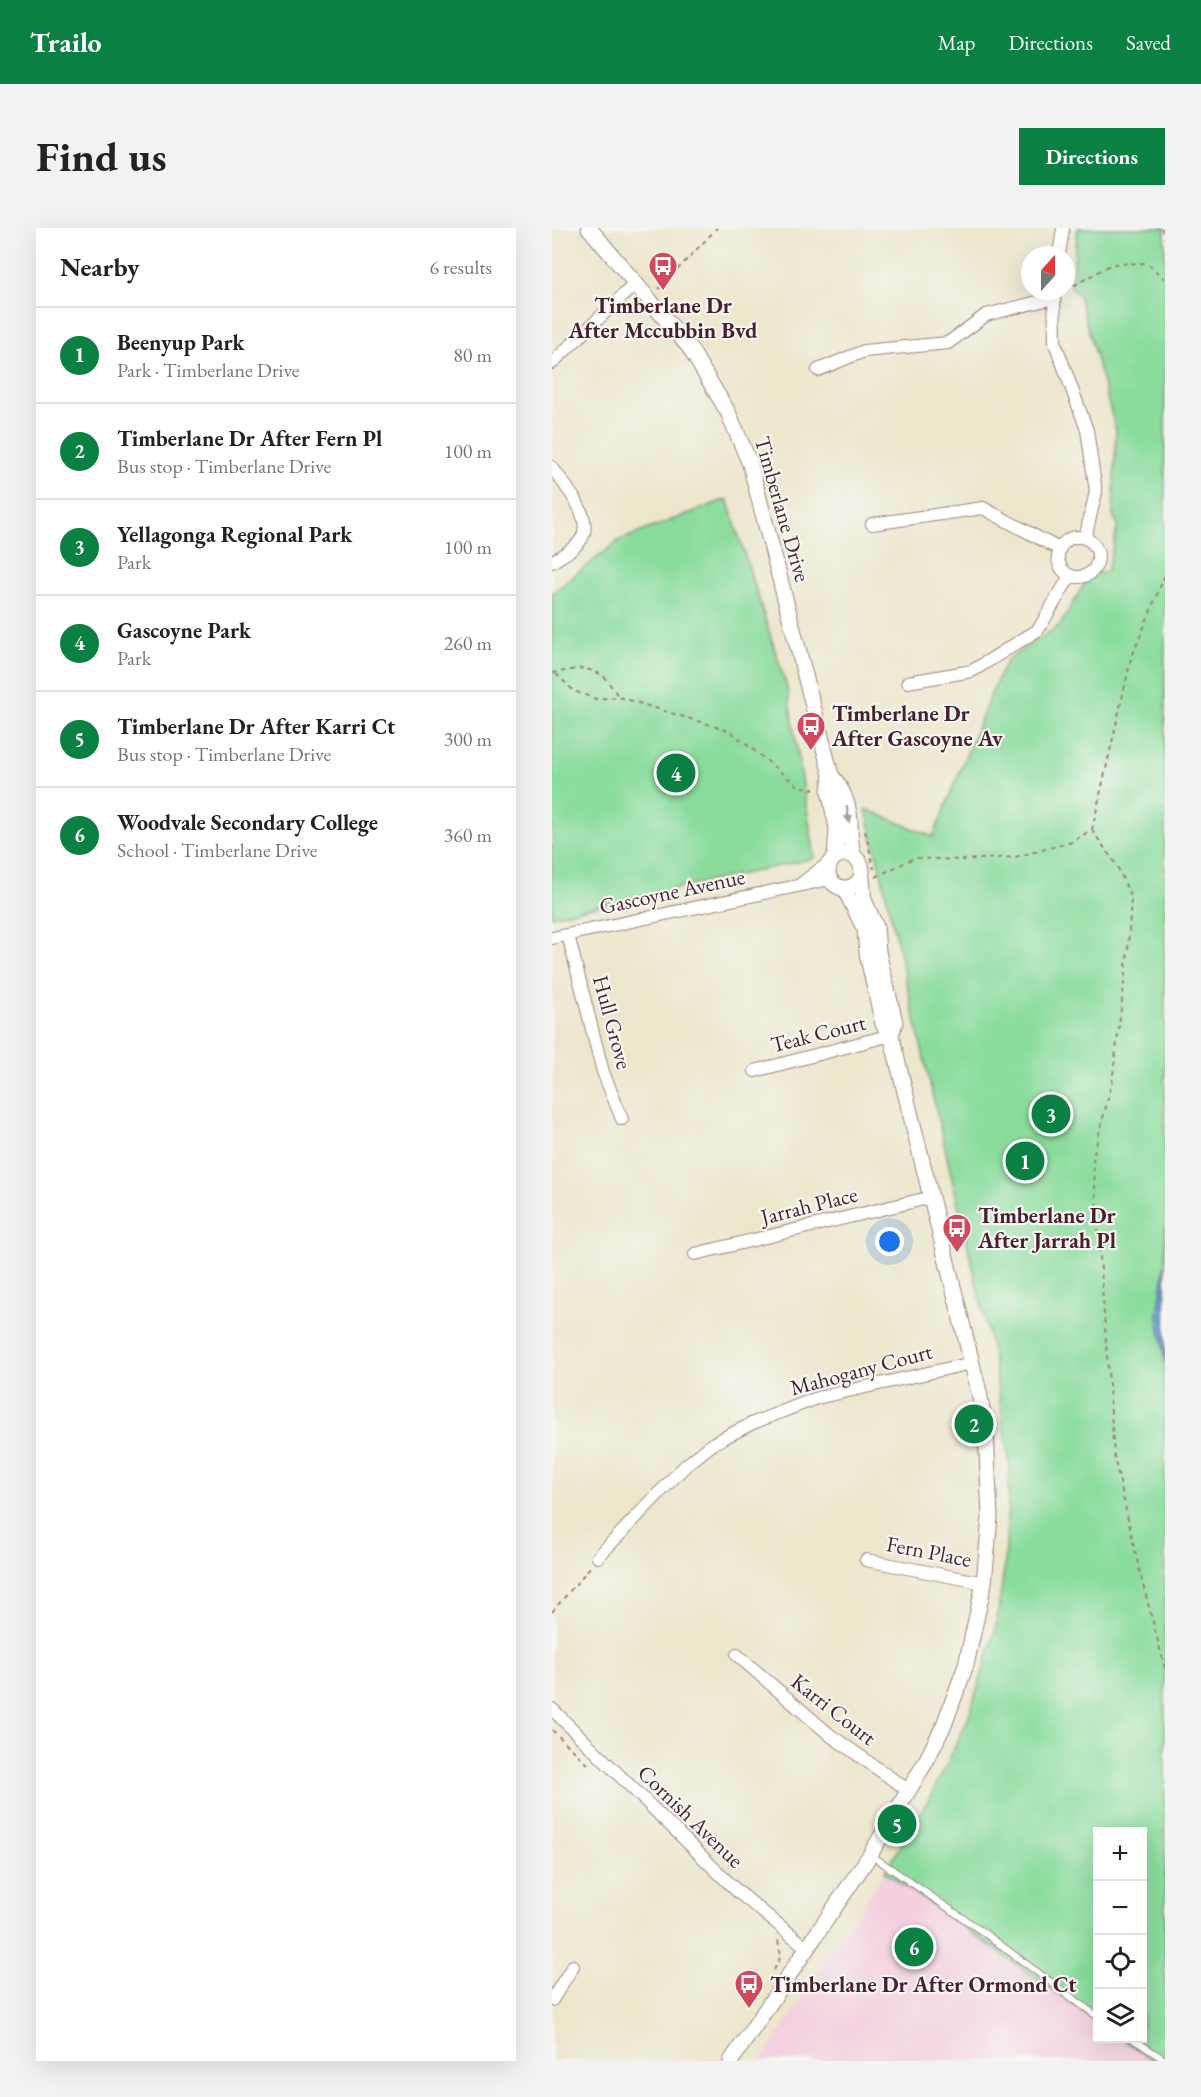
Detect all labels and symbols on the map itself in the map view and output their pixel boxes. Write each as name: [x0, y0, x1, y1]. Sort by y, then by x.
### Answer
north arrow: [1021, 246, 1075, 300]
bus stop icon: Timberlane Dr After Mccubbin Bvd: [647, 250, 679, 292]
place label: Timberlane Dr After Mccubbin Bvd: [567, 291, 758, 345]
street label: Timberlane Drive: [748, 433, 817, 586]
place label: Timberlane Dr After Gascoyne Av: [831, 699, 1003, 753]
bus stop icon: Timberlane Dr After Gascoyne Av: [795, 710, 827, 752]
pin: 4: [656, 750, 696, 796]
one-way arrow: [844, 804, 853, 823]
street label: Gascoyne Avenue: [597, 862, 748, 921]
street label: Hull Grove: [586, 972, 639, 1073]
street label: Teak Court: [768, 1008, 869, 1059]
pin: 3: [1032, 1092, 1070, 1136]
pin: 1: [1006, 1138, 1044, 1184]
street label: Jarrah Place: [756, 1179, 861, 1232]
place label: Timberlane Dr After Jarrah Pl: [977, 1201, 1117, 1255]
bus stop icon: Timberlane Dr After Jarrah Pl: [941, 1212, 973, 1254]
your location: [875, 1227, 904, 1256]
street label: Mahogany Court: [787, 1337, 935, 1402]
pin: 2: [954, 1402, 994, 1446]
street label: Fern Place: [884, 1529, 974, 1574]
street label: Karri Court: [785, 1667, 882, 1752]
street label: Cornish Avenue: [631, 1758, 750, 1875]
pin: 5: [878, 1802, 916, 1846]
pin: 6: [894, 1924, 934, 1970]
bus stop icon: Timberlane Dr After Ormond Ct: [733, 1968, 765, 2010]
place label: Timberlane Dr After Ormond Ct: [770, 1970, 1077, 1999]

